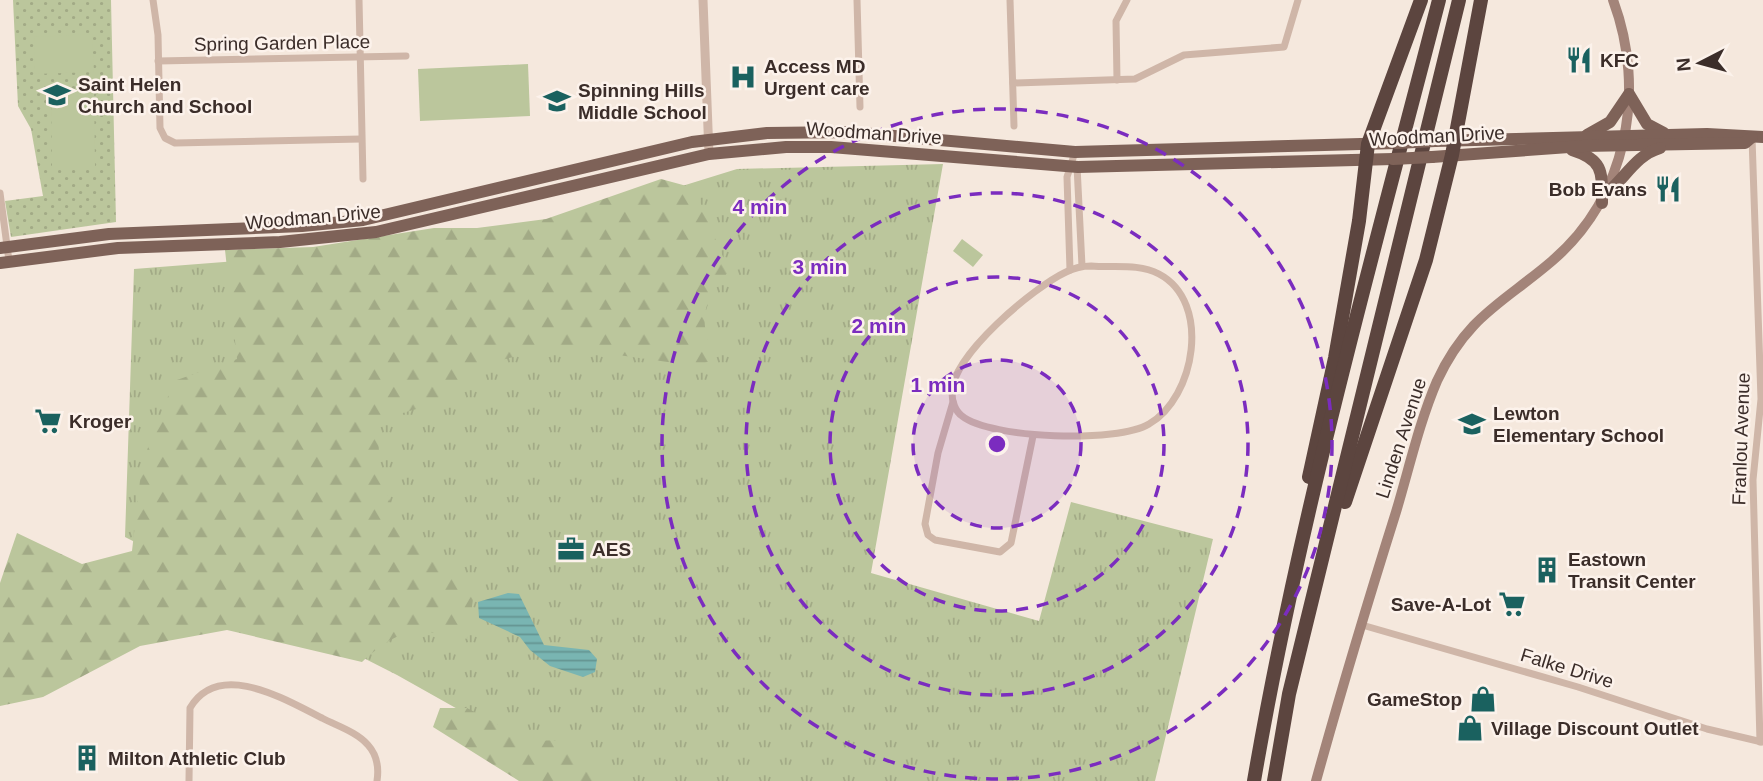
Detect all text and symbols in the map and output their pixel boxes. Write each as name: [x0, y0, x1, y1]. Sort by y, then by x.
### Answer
north arrow: [1665, 28, 1735, 98]
street label: Spring Garden Place: [194, 31, 370, 55]
restaurant icon: KFC: [1564, 45, 1594, 75]
place label: KFC: [1600, 50, 1639, 71]
place label: Access MD Urgent care: [764, 56, 870, 99]
text: N: [1672, 57, 1695, 73]
hospital icon: Access MD Urgent care: [728, 62, 758, 92]
place label: Saint Helen Church and School: [78, 74, 252, 117]
school or university icon: Saint Helen Church and School: [42, 80, 72, 110]
place label: Spinning Hills Middle School: [578, 80, 707, 123]
school or university icon: Spinning Hills Middle School: [542, 86, 572, 116]
street label: Woodman Drive: [805, 118, 943, 148]
street label: Woodman Drive: [1369, 122, 1505, 150]
restaurant icon: Bob Evans: [1653, 174, 1683, 204]
place label: Bob Evans: [1549, 179, 1647, 200]
text: 4 min: [733, 195, 787, 218]
street label: Woodman Drive: [244, 201, 382, 233]
text: 3 min: [793, 255, 847, 278]
text: 2 min: [852, 314, 906, 337]
street label: Franlou Avenue: [1728, 372, 1754, 506]
text: 1 min: [911, 373, 965, 396]
street label: Linden Avenue: [1372, 375, 1430, 501]
place label: Lewton Elementary School: [1493, 403, 1664, 446]
supermarket icon: Kroger: [33, 406, 63, 436]
school or university icon: Lewton Elementary School: [1457, 409, 1487, 439]
place label: Kroger: [69, 411, 132, 432]
centre of rings: [985, 432, 1009, 456]
office icon: AES: [556, 534, 586, 564]
place label: AES: [592, 539, 631, 560]
place label: Eastown Transit Center: [1568, 549, 1696, 592]
building icon: Eastown Transit Center: [1532, 555, 1562, 585]
supermarket icon: Save-A-Lot: [1497, 589, 1527, 619]
place label: Save-A-Lot: [1391, 594, 1492, 615]
street label: Falke Drive: [1518, 644, 1616, 692]
shop icon: GameStop: [1468, 684, 1498, 714]
place label: GameStop: [1367, 689, 1462, 710]
shop icon: Village Discount Outlet: [1455, 713, 1485, 743]
place label: Village Discount Outlet: [1491, 718, 1699, 739]
building icon: Milton Athletic Club: [72, 743, 102, 773]
place label: Milton Athletic Club: [108, 748, 286, 769]

